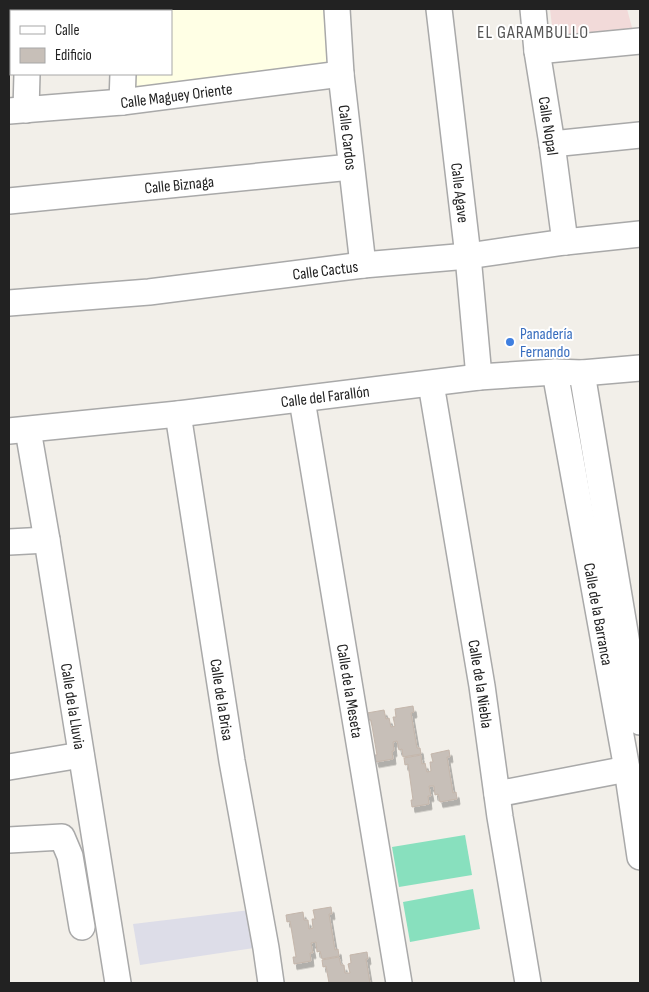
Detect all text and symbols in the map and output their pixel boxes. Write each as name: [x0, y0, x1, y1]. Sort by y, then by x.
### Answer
legend: [10, 10, 172, 75]
text: Calle: [55, 21, 79, 40]
district label: EL GARAMBULLO: [477, 22, 589, 43]
text: Edificio: [55, 46, 92, 65]
street label: Calle Maguey Oriente: [119, 80, 233, 113]
street label: Calle Nopal: [533, 95, 561, 157]
street label: Calle Cardos: [334, 104, 360, 172]
street label: Calle Agave: [446, 162, 472, 224]
street label: Calle Biznaga: [144, 173, 215, 198]
street label: Calle Cactus: [291, 258, 360, 285]
place label: Panadería Fernando: [520, 325, 573, 362]
marker: Panadería Fernando: [504, 336, 516, 348]
street label: Calle del Farallón: [280, 383, 371, 412]
street label: Calle de la Barranca: [579, 562, 616, 667]
street label: Calle de la Niebla: [463, 638, 496, 730]
street label: Calle de la Meseta: [332, 643, 366, 740]
street label: Calle de la Brisa: [205, 658, 237, 742]
street label: Calle de la Lluvia: [56, 662, 88, 751]

